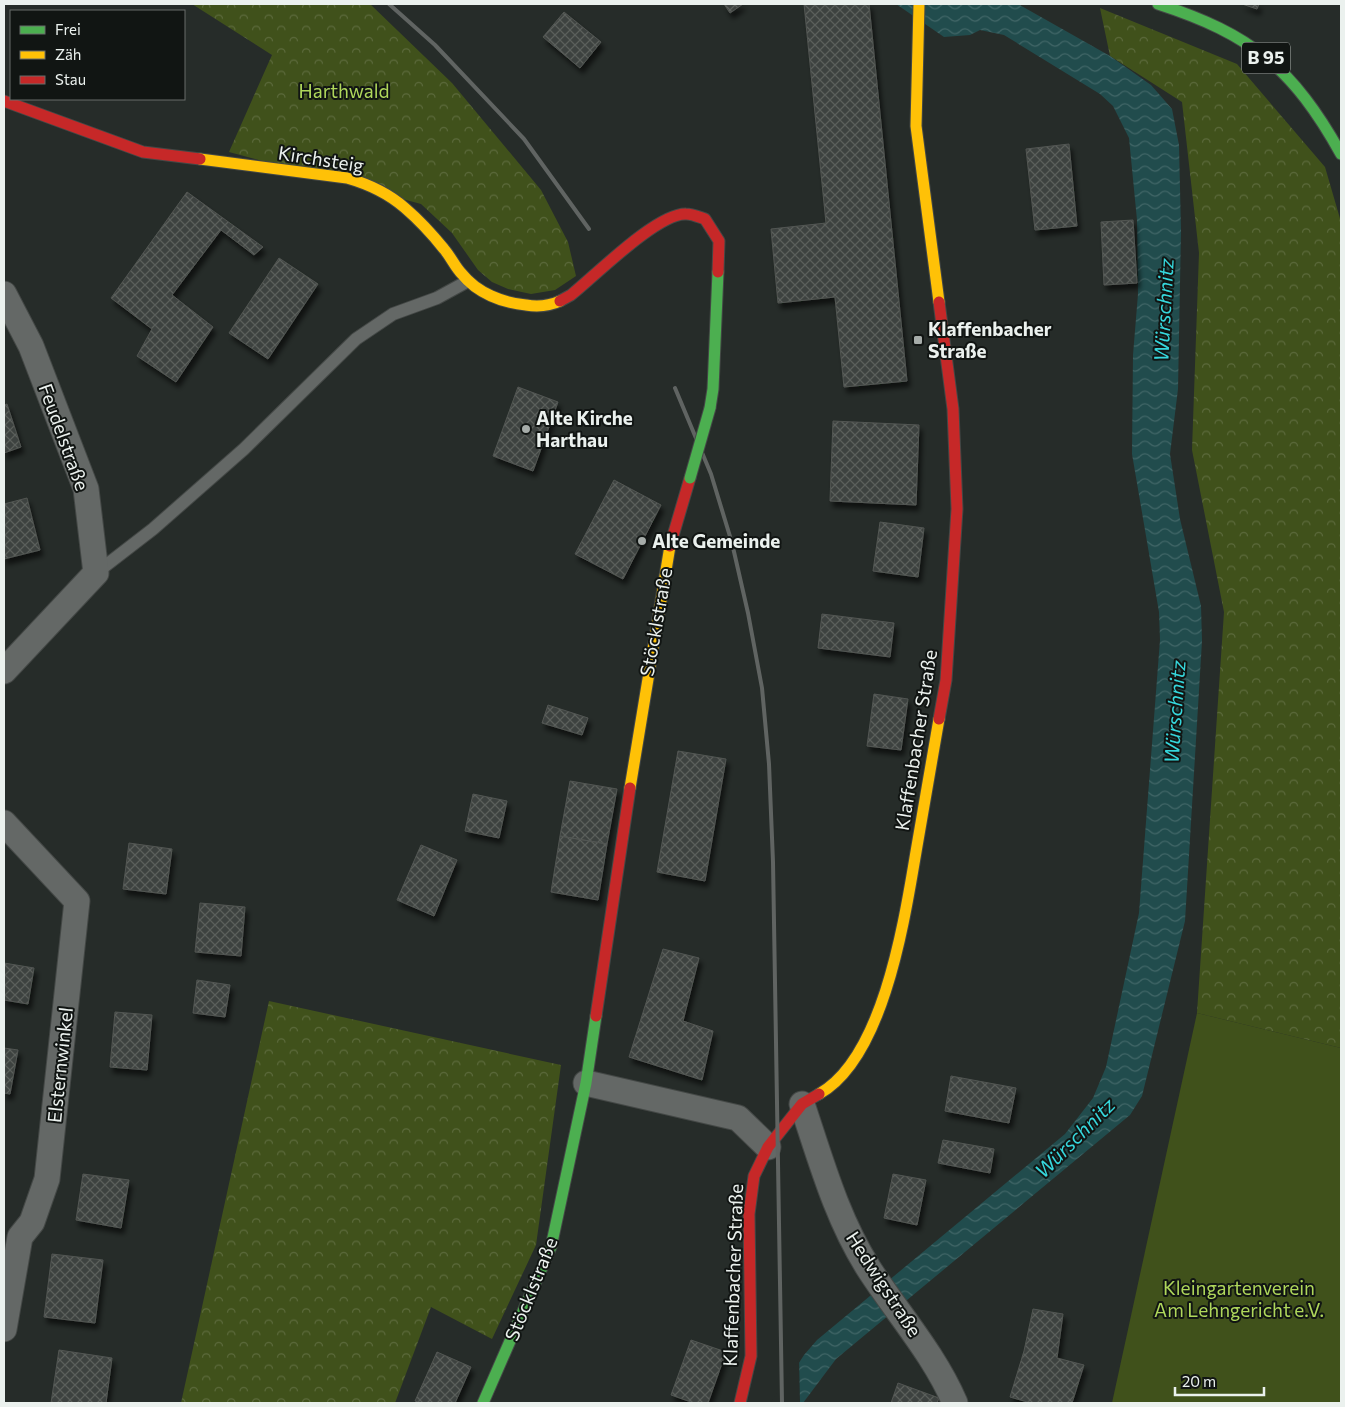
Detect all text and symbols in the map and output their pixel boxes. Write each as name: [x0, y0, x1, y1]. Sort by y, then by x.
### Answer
legend: [10, 10, 185, 100]
text: Frei: [55, 20, 81, 38]
road number: B 95: [1242, 42, 1290, 74]
text: Zäh: [55, 45, 81, 63]
text: Stau: [55, 70, 86, 88]
park label: Harthwald: [299, 79, 389, 102]
street label: Kirchsteig: [276, 140, 366, 177]
water label: Würschnitz: [1148, 258, 1178, 362]
place label: Klaffenbacher Straße: [928, 317, 1052, 362]
marker: Klaffenbacher Straße: [912, 334, 924, 346]
street label: Feudelstraße: [34, 380, 94, 493]
place label: Alte Kirche Harthau: [536, 406, 633, 451]
marker: Alte Kirche Harthau: [520, 423, 532, 435]
place label: Alte Gemeinde: [652, 529, 780, 552]
marker: Alte Gemeinde: [636, 535, 648, 547]
street label: Stöcklstraße: [635, 566, 676, 678]
street label: Klaffenbacher Straße: [890, 648, 941, 832]
water label: Würschnitz: [1158, 659, 1190, 764]
street label: Elsternwinkel: [42, 1006, 77, 1124]
water label: Würschnitz: [1029, 1092, 1119, 1182]
street label: Klaffenbacher Straße: [718, 1183, 747, 1367]
street label: Hedwigstraße: [842, 1227, 927, 1341]
street label: Stöcklstraße: [499, 1234, 562, 1344]
park label: Kleingartenverein Am Lehngericht e.V.: [1154, 1276, 1324, 1321]
scale bar: [1175, 1364, 1264, 1396]
text: 20 m: [1182, 1372, 1216, 1390]

